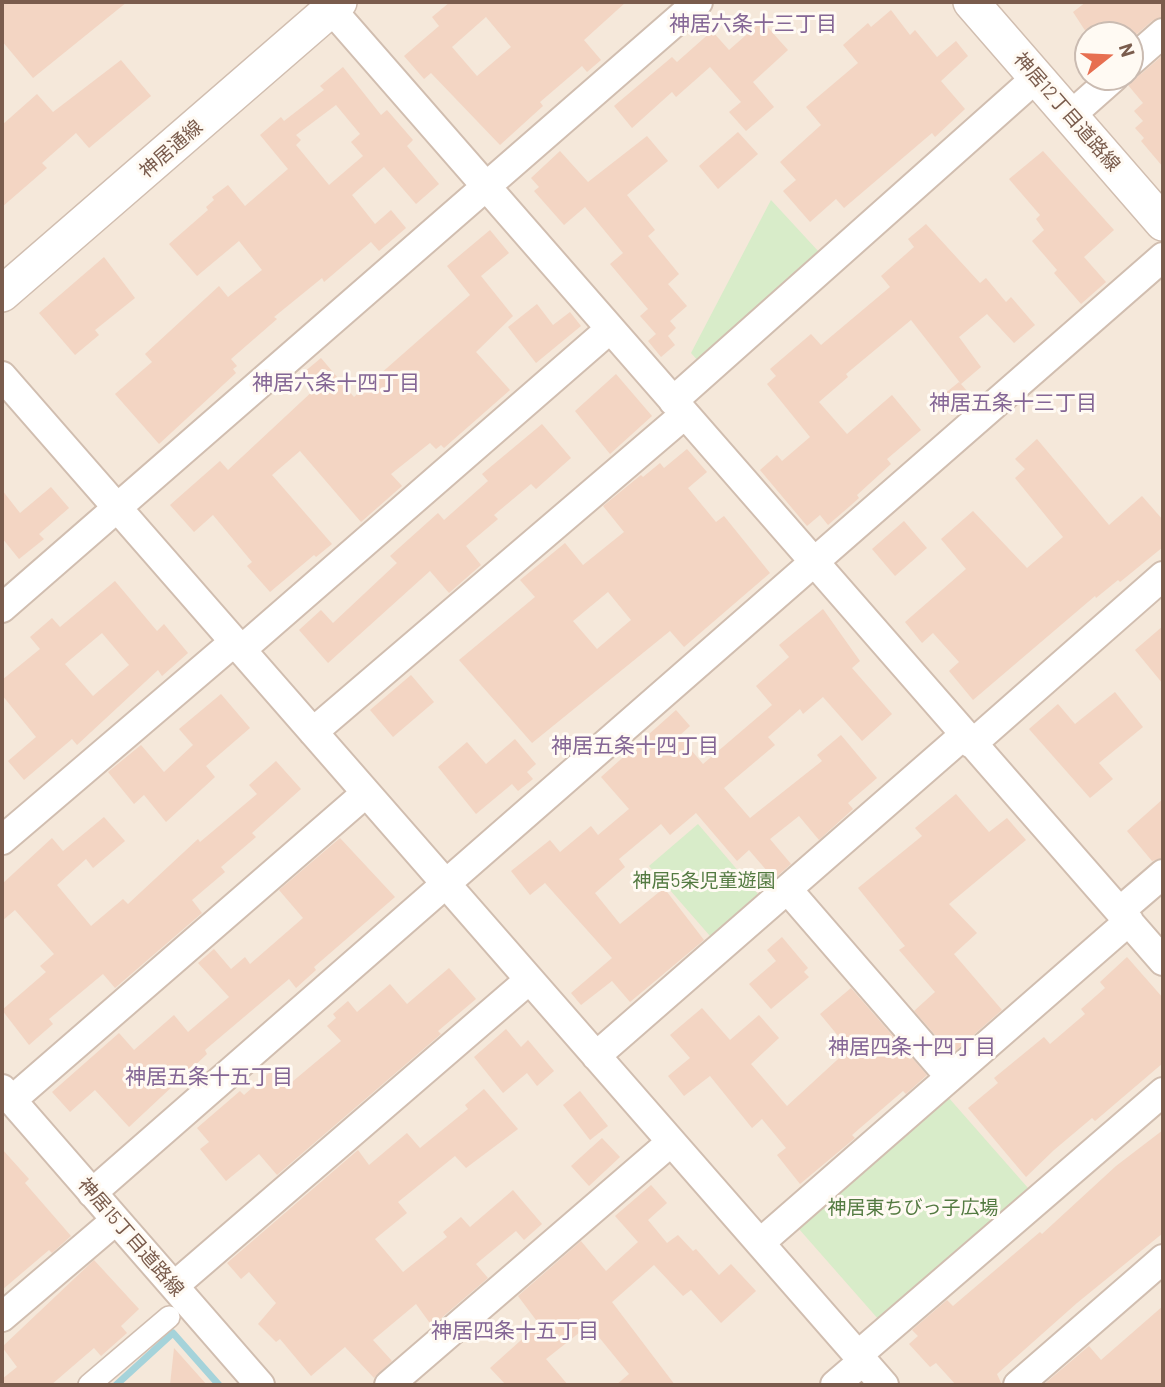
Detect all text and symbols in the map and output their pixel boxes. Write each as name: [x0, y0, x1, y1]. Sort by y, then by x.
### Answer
district label: 神居六条十三丁目: [669, 11, 837, 37]
north arrow: [1074, 21, 1144, 91]
text: N: [1115, 40, 1140, 60]
street label: 神居12丁目道路線: [1009, 48, 1125, 176]
street label: 神居通線: [135, 115, 207, 183]
district label: 神居六条十四丁目: [252, 370, 420, 396]
district label: 神居五条十三丁目: [929, 390, 1097, 416]
district label: 神居五条十四丁目: [551, 733, 719, 759]
park label: 神居5条児童遊園: [633, 870, 775, 892]
district label: 神居四条十四丁目: [828, 1034, 996, 1060]
district label: 神居五条十五丁目: [125, 1064, 293, 1090]
street label: 神居15丁目道路線: [73, 1173, 189, 1301]
park label: 神居東ちびっ子広場: [828, 1197, 998, 1219]
district label: 神居四条十五丁目: [431, 1318, 599, 1344]

